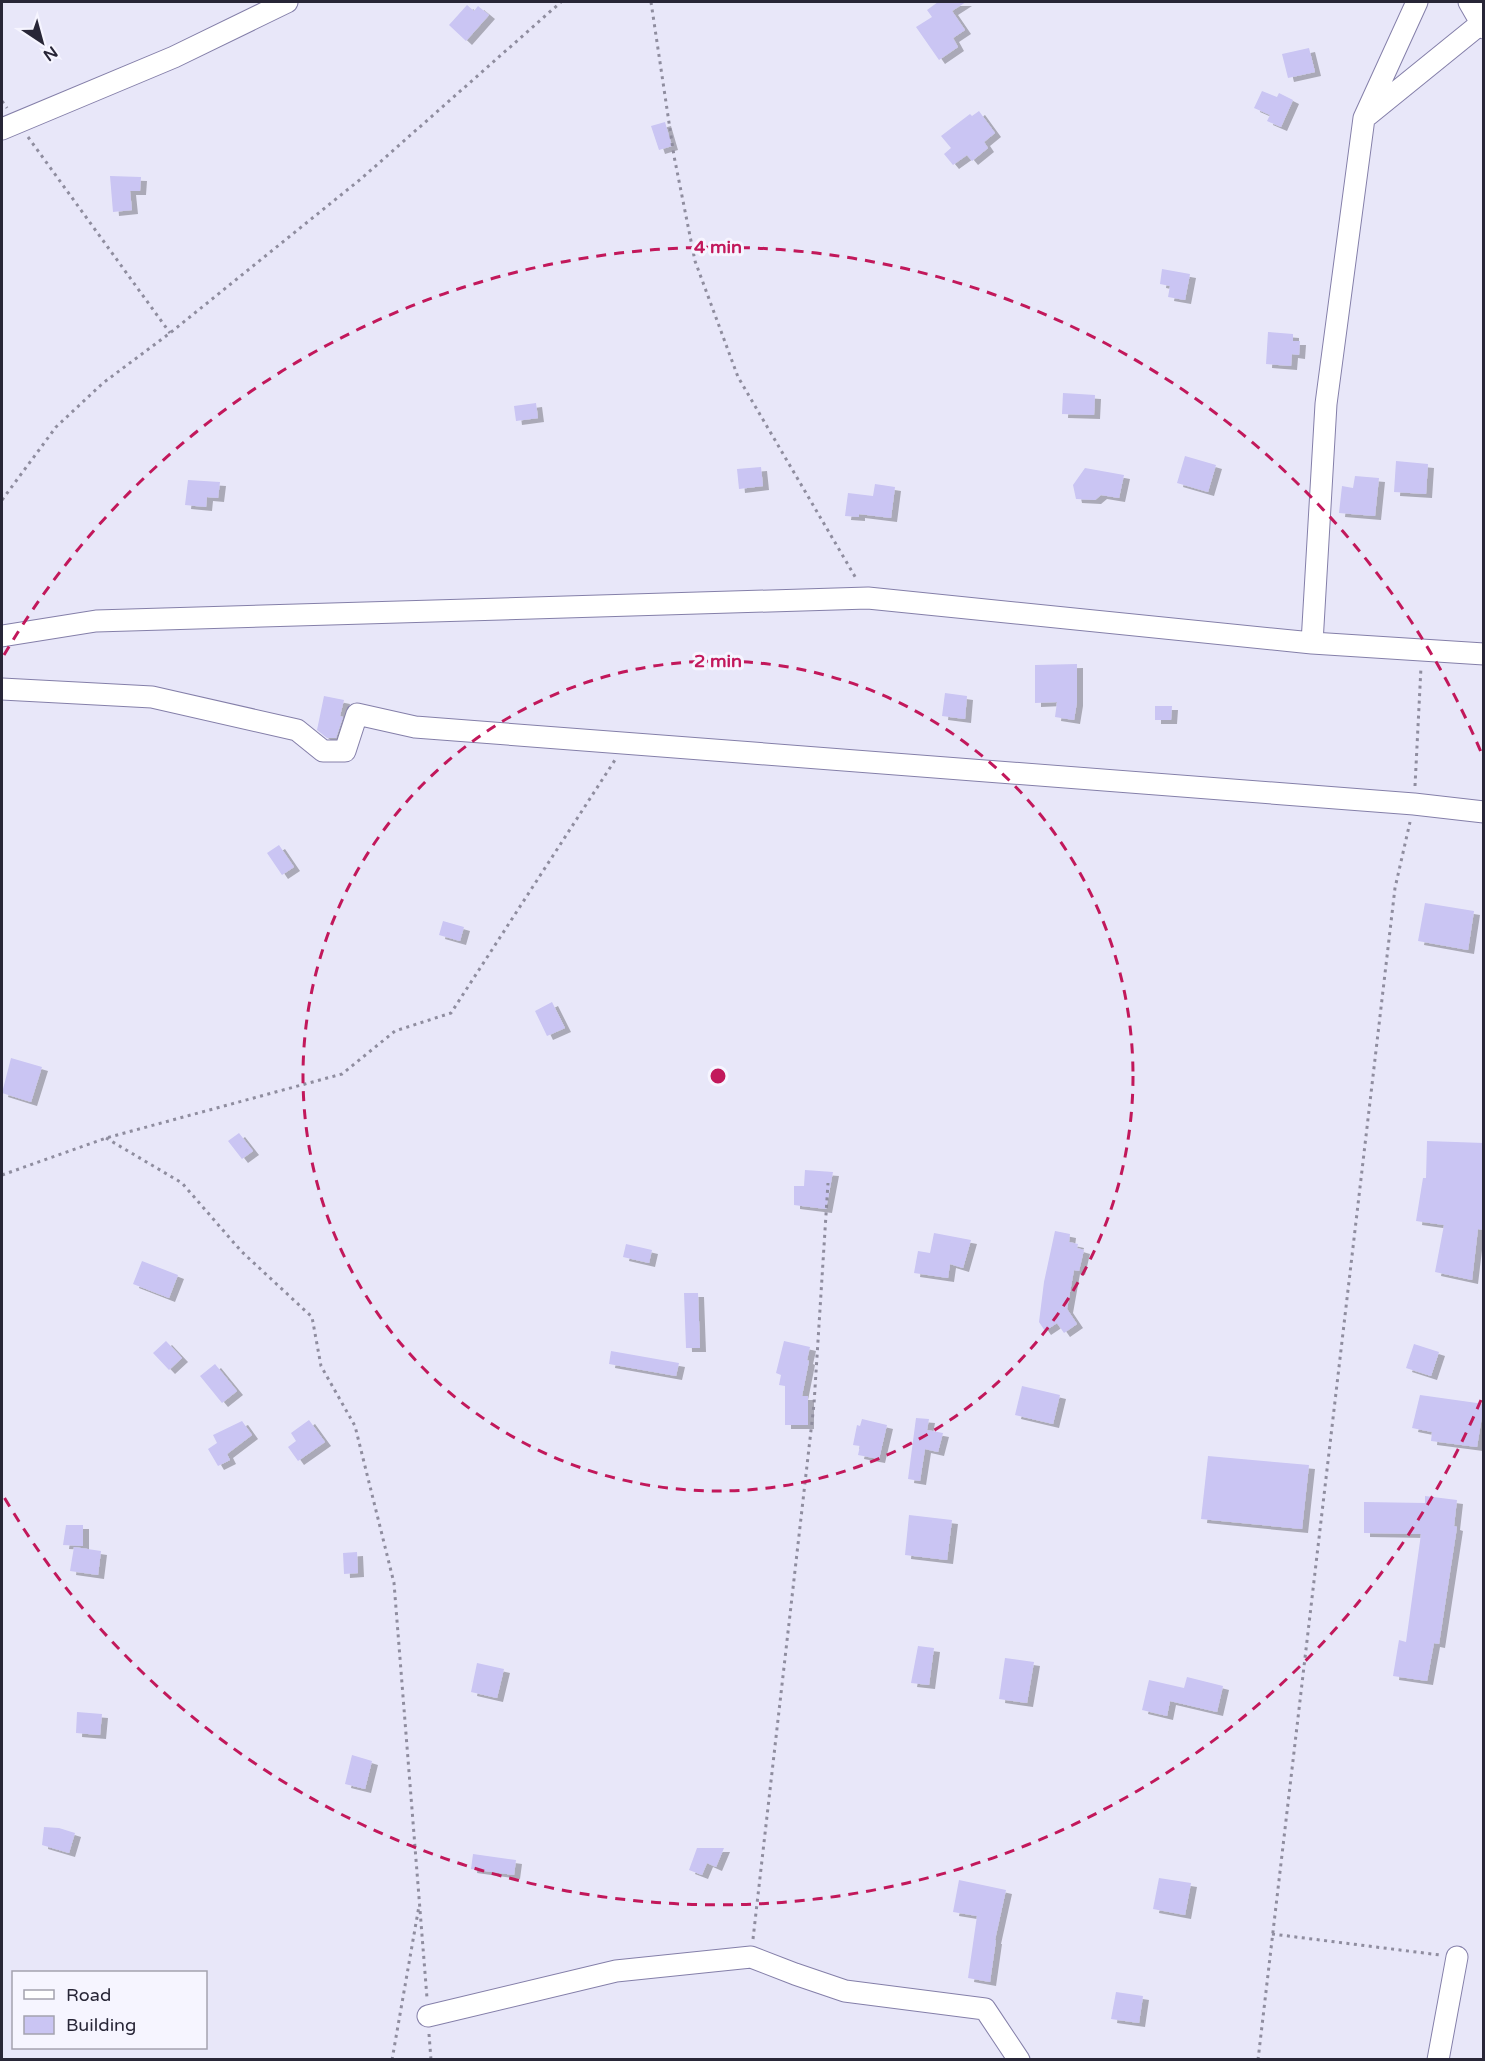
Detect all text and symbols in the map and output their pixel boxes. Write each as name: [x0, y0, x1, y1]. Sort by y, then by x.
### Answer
north arrow: [12, 12, 72, 72]
text: N: [39, 41, 61, 65]
text: 4 min: [694, 236, 742, 258]
text: 2 min: [694, 650, 742, 672]
centre of rings: [708, 1066, 728, 1086]
legend: [12, 1971, 207, 2049]
text: Road: [66, 1984, 111, 2006]
text: Building: [66, 2014, 136, 2036]

